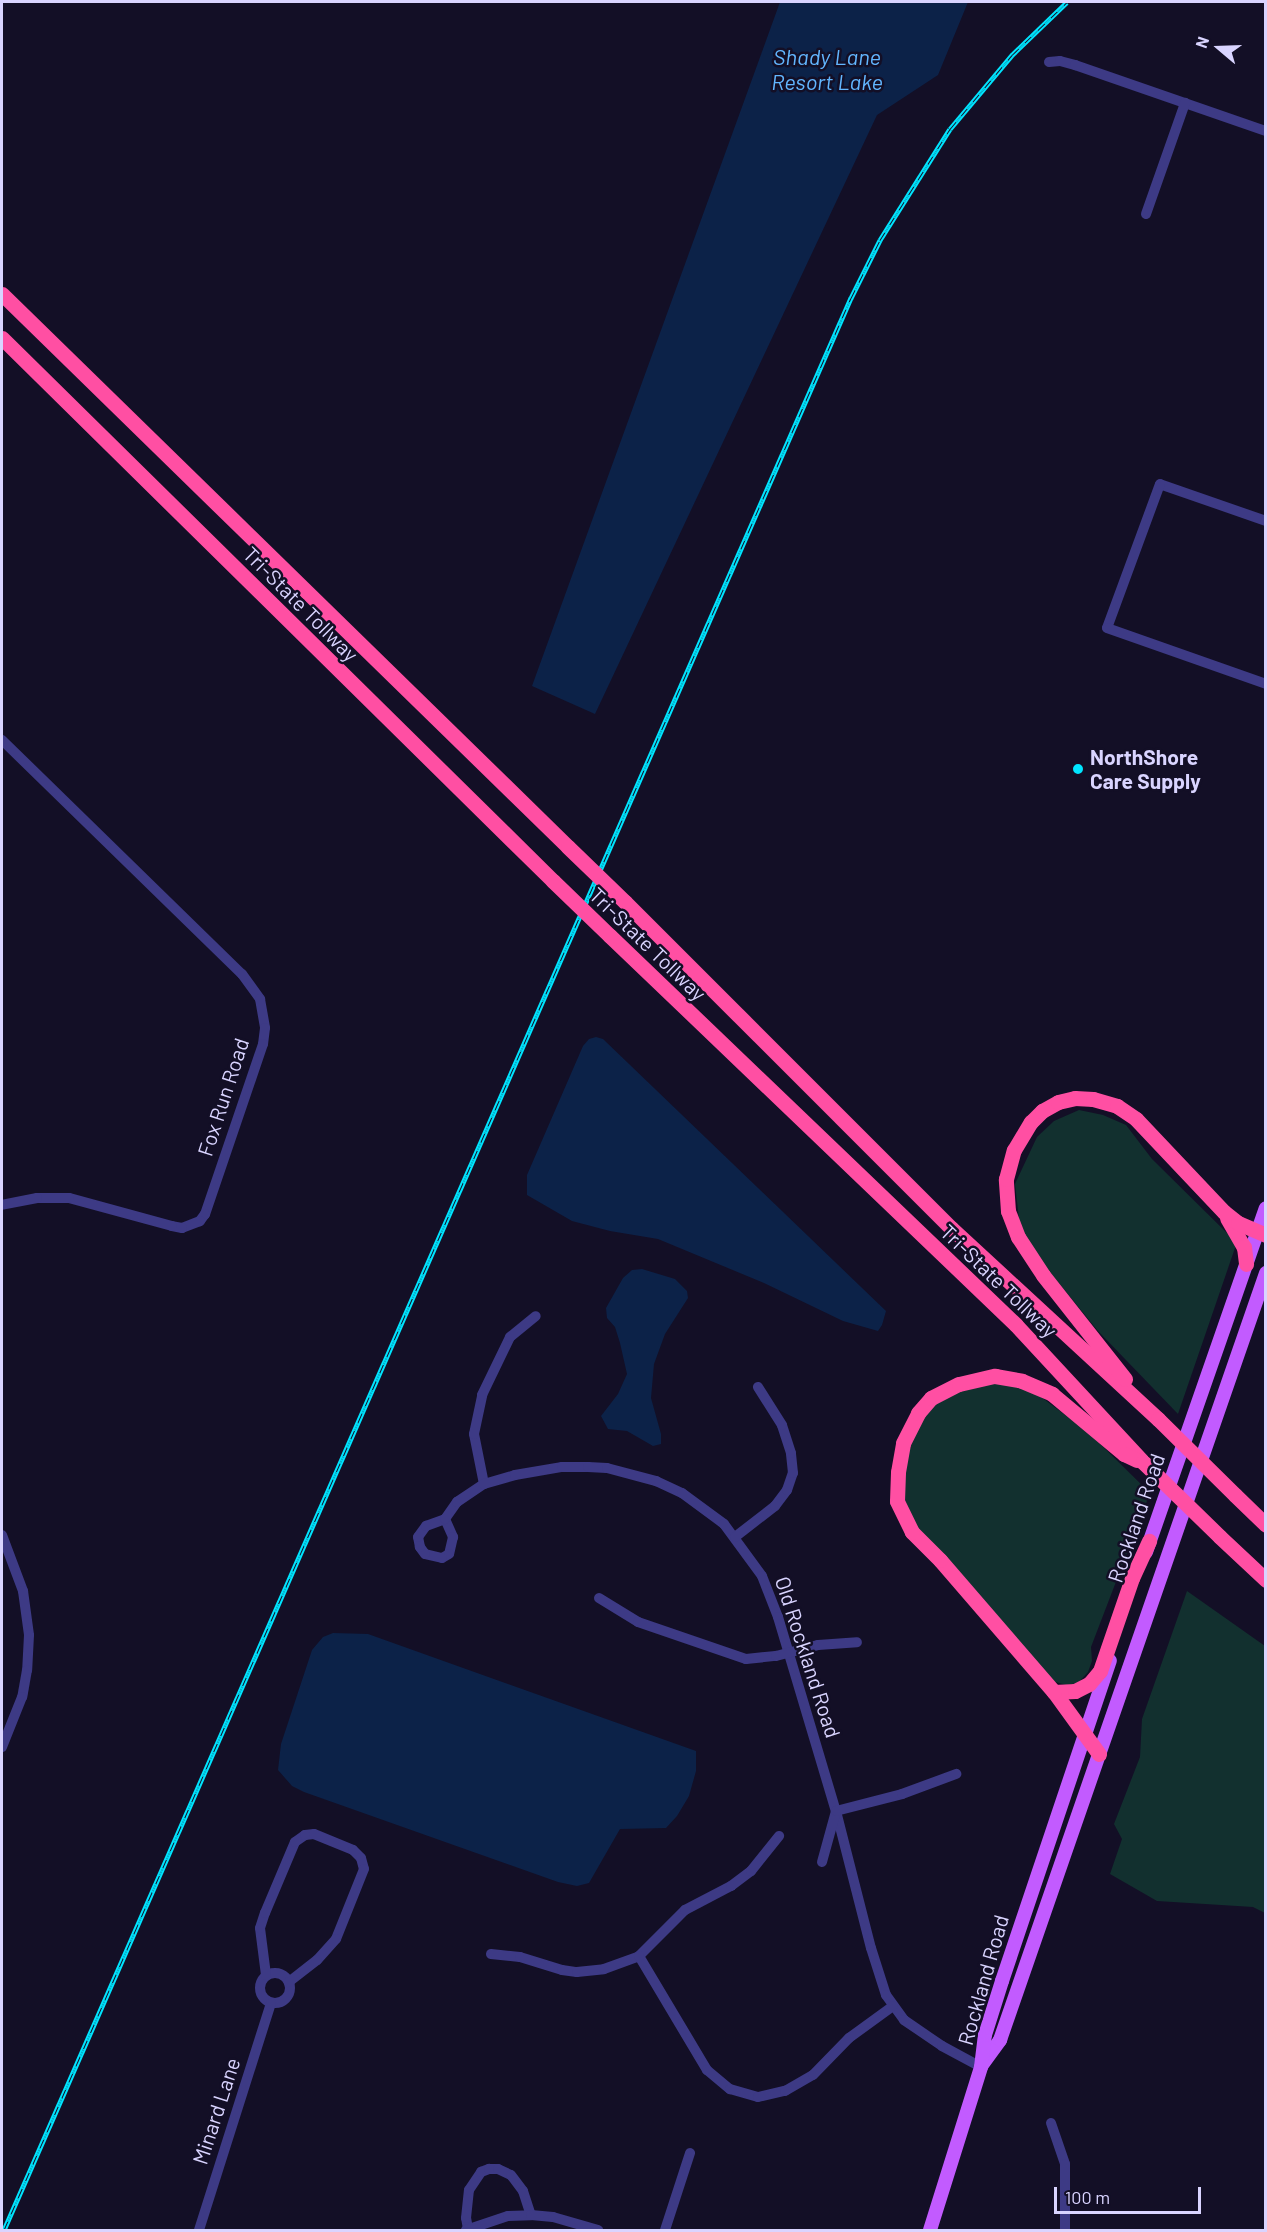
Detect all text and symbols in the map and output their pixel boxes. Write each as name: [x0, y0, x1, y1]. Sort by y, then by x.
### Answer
north arrow: [1189, 18, 1249, 78]
text: N: [1191, 34, 1212, 50]
water label: Shady Lane Resort Lake: [771, 43, 883, 94]
street label: Tri-State Tollway: [238, 541, 364, 667]
place label: NorthShore Care Supply: [1090, 744, 1201, 794]
marker: NorthShore Care Supply: [1071, 762, 1085, 776]
street label: Tri-State Tollway: [585, 882, 711, 1006]
street label: Fox Run Road: [192, 1035, 254, 1159]
street label: Tri-State Tollway: [936, 1219, 1062, 1343]
street label: Rockland Road: [1102, 1450, 1170, 1586]
street label: Old Rockland Road: [770, 1573, 846, 1741]
street label: Rockland Road: [952, 1912, 1014, 2048]
street label: Minard Lane: [187, 2054, 245, 2168]
scale bar: [1057, 2175, 1204, 2213]
text: 100 m: [1065, 2186, 1110, 2208]

